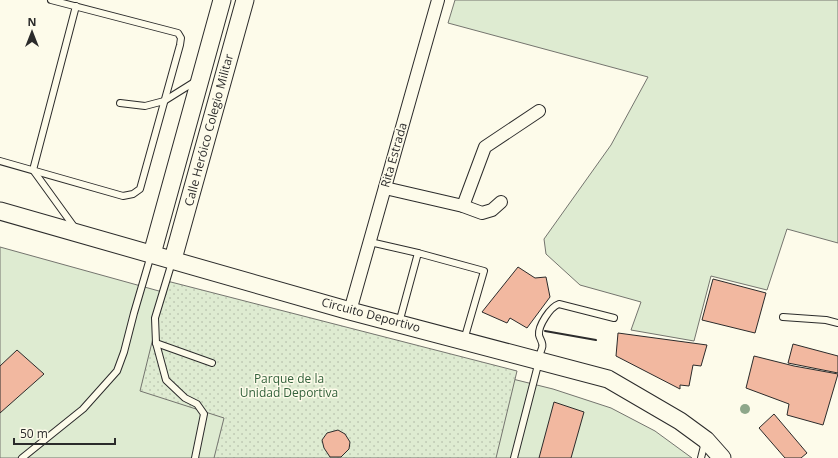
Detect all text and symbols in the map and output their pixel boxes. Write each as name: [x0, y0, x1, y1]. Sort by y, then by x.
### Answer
north arrow: [12, 12, 52, 52]
text: N: [28, 14, 36, 29]
street label: Calle Heróico Colegio Militar: [180, 52, 237, 208]
street label: Rita Estrada: [376, 120, 411, 189]
street label: Circuito Deportivo: [320, 293, 422, 336]
park label: Parque de la Unidad Deportiva: [240, 370, 338, 401]
scale bar: [14, 420, 115, 446]
text: 50 m: [20, 425, 48, 442]

